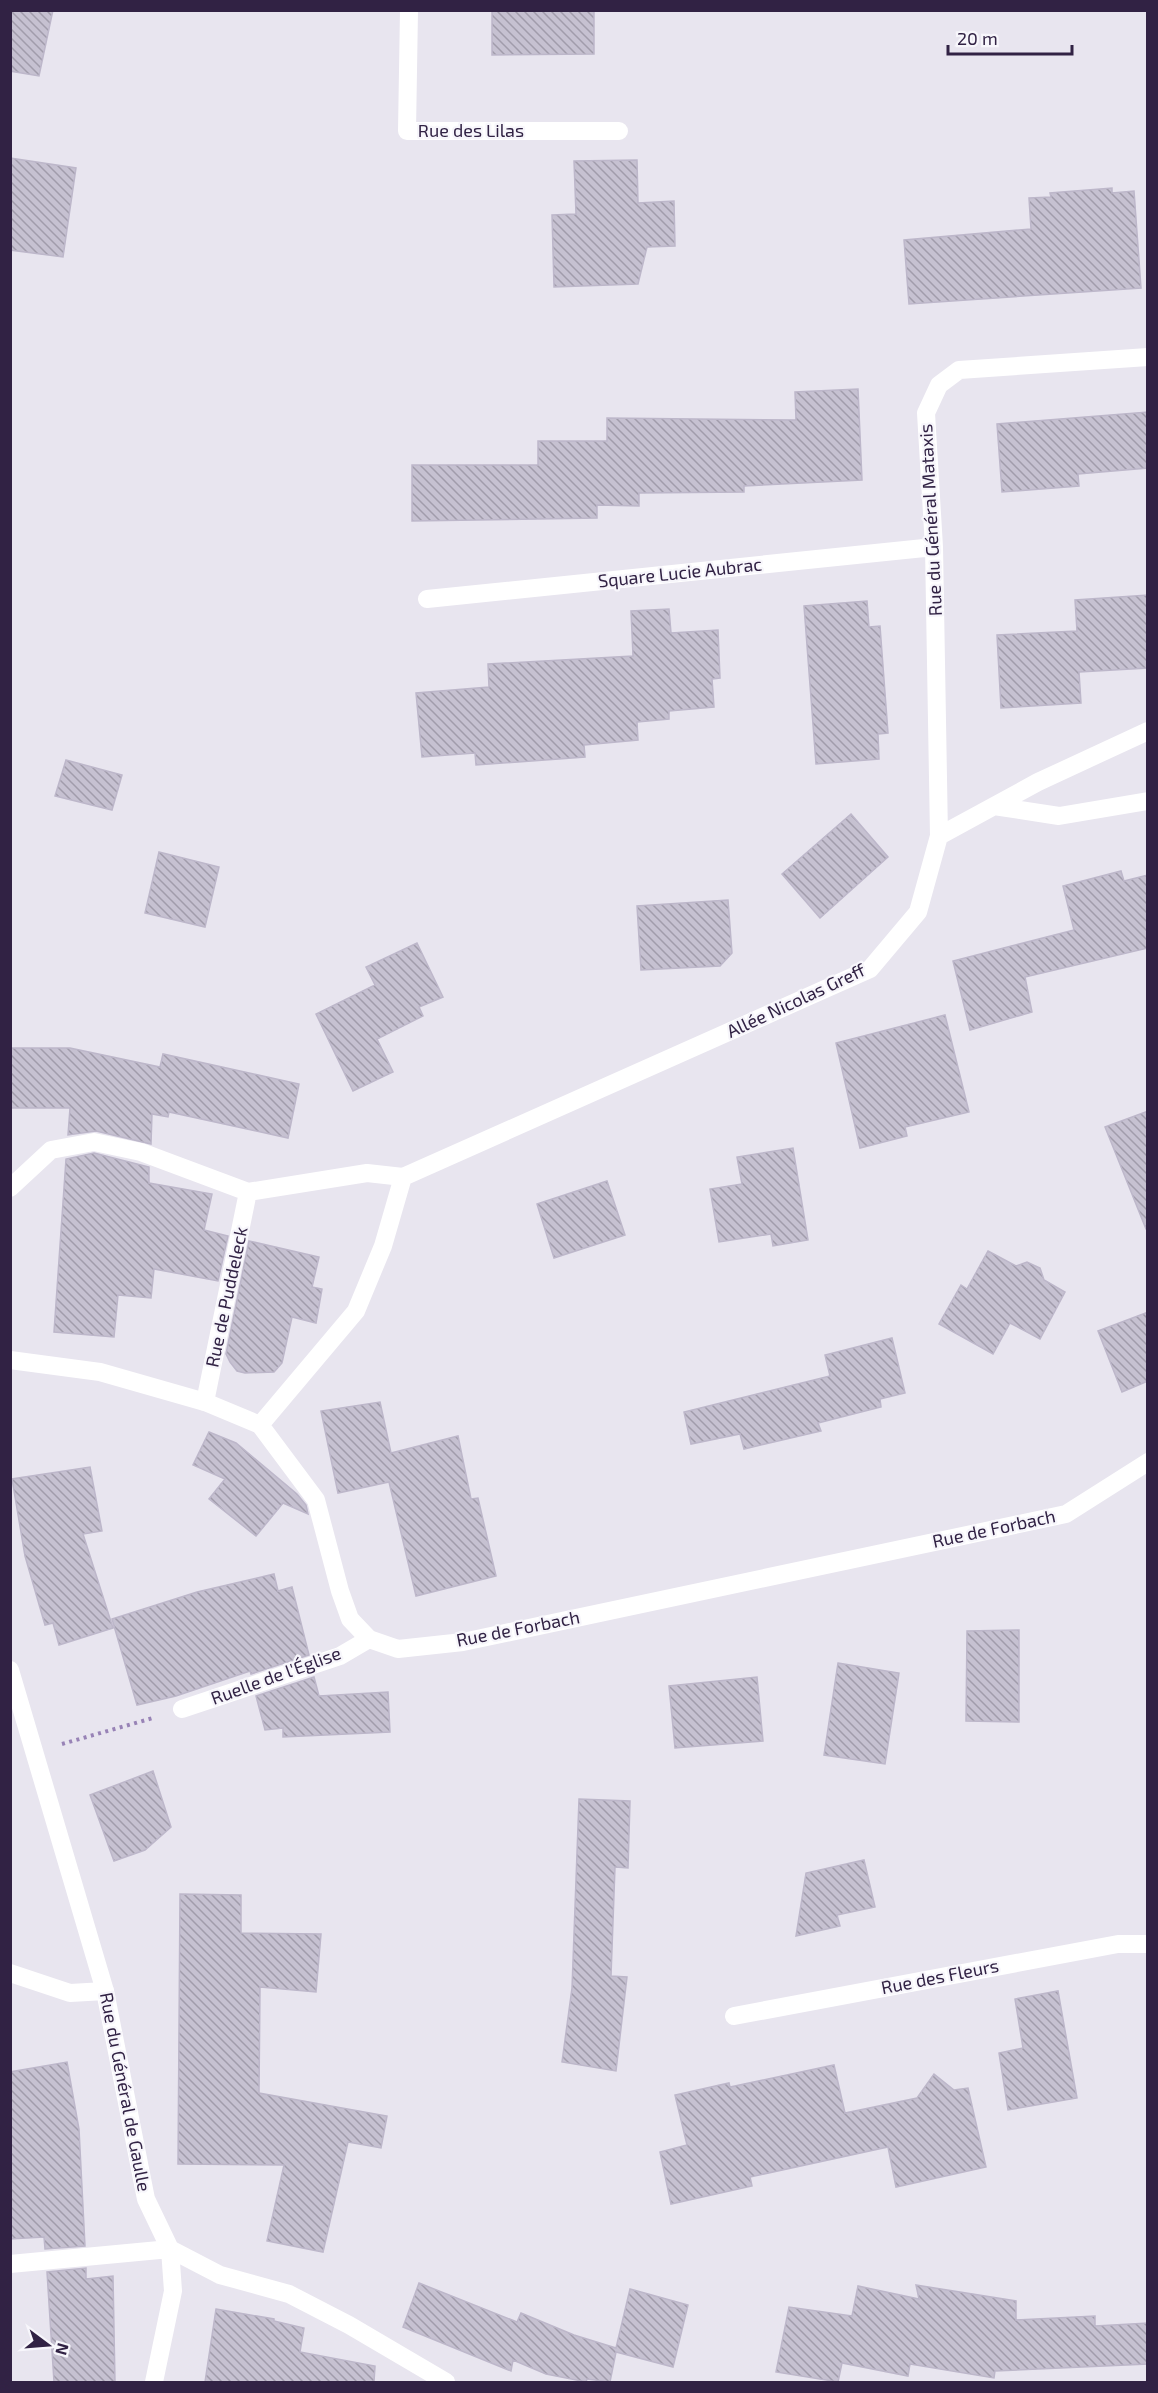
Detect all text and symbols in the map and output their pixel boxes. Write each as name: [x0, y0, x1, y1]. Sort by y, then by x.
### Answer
scale bar: [948, 18, 1072, 56]
text: 20 m: [957, 27, 998, 49]
street label: Rue des Lilas: [418, 119, 524, 141]
street label: Rue du Général Mataxis: [914, 423, 946, 617]
street label: Square Lucie Aubrac: [597, 552, 763, 592]
street label: Allée Nicolas Greff: [723, 958, 869, 1042]
street label: Rue de Puddeleck: [200, 1224, 252, 1369]
street label: Rue de Forbach: [930, 1504, 1057, 1552]
street label: Rue de Forbach: [454, 1605, 581, 1651]
street label: Ruelle de l'Église: [208, 1641, 344, 1709]
street label: Rue des Fleurs: [879, 1954, 1001, 1998]
street label: Rue du Général de Gaulle: [96, 1990, 156, 2193]
north arrow: [18, 2315, 78, 2375]
text: N: [52, 2341, 74, 2357]

